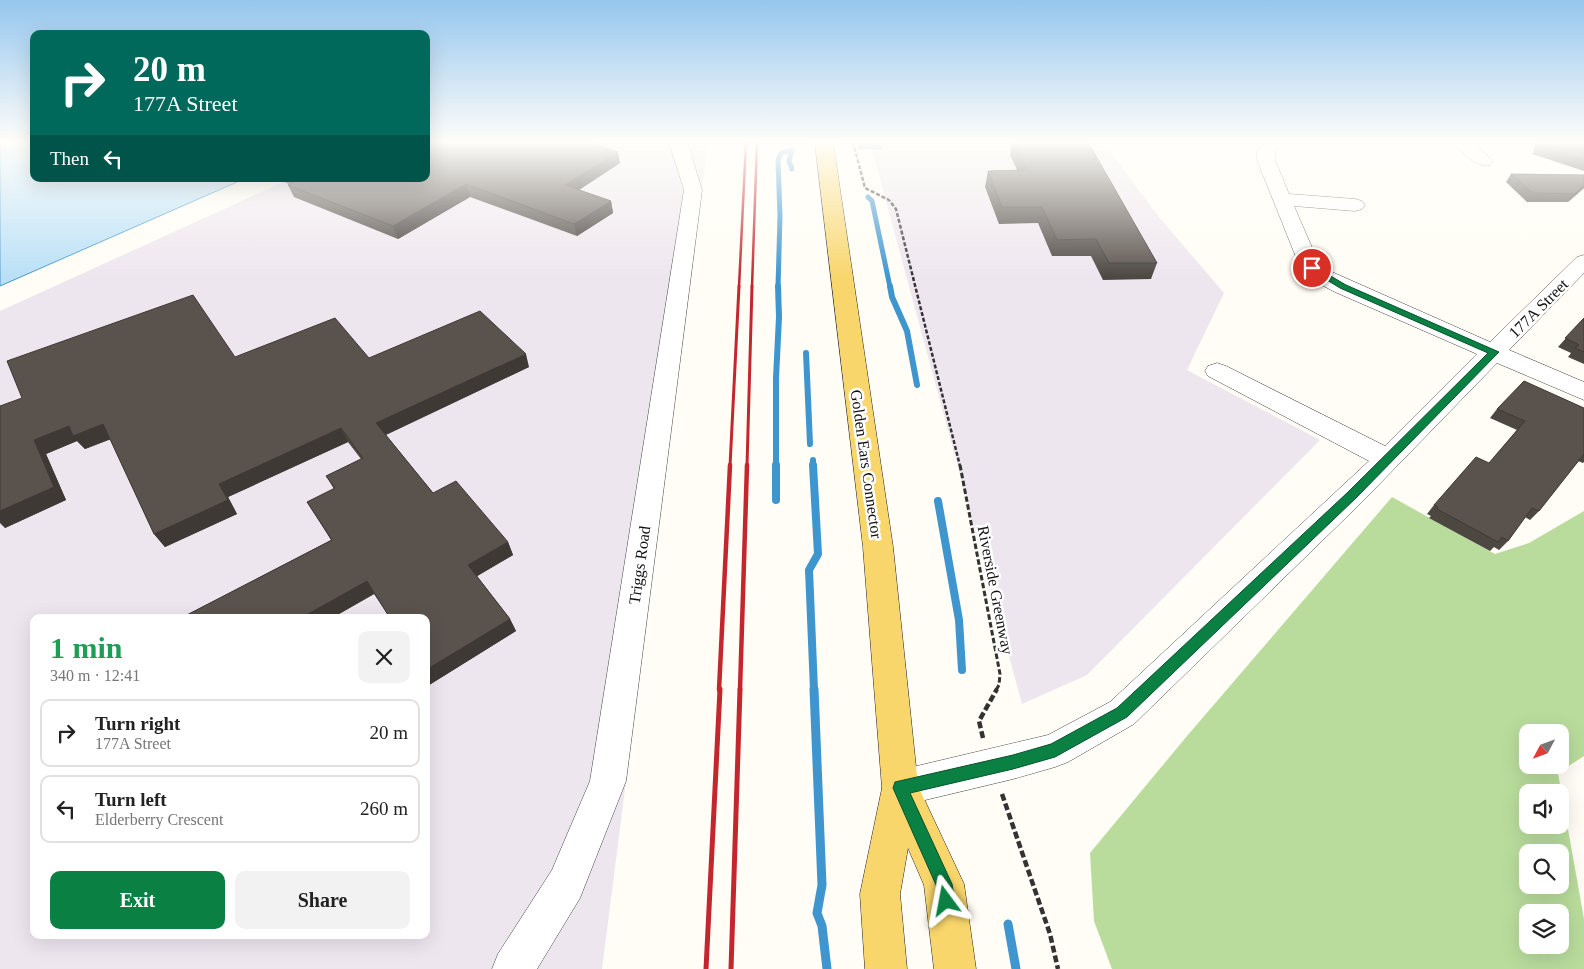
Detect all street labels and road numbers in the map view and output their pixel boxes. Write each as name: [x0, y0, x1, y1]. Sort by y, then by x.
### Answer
street label: 177A Street: [1505, 275, 1572, 341]
street label: Golden Ears Connector: [848, 389, 885, 540]
street label: Riverside Greenway: [974, 524, 1016, 656]
street label: Triggs Road: [626, 525, 654, 605]

